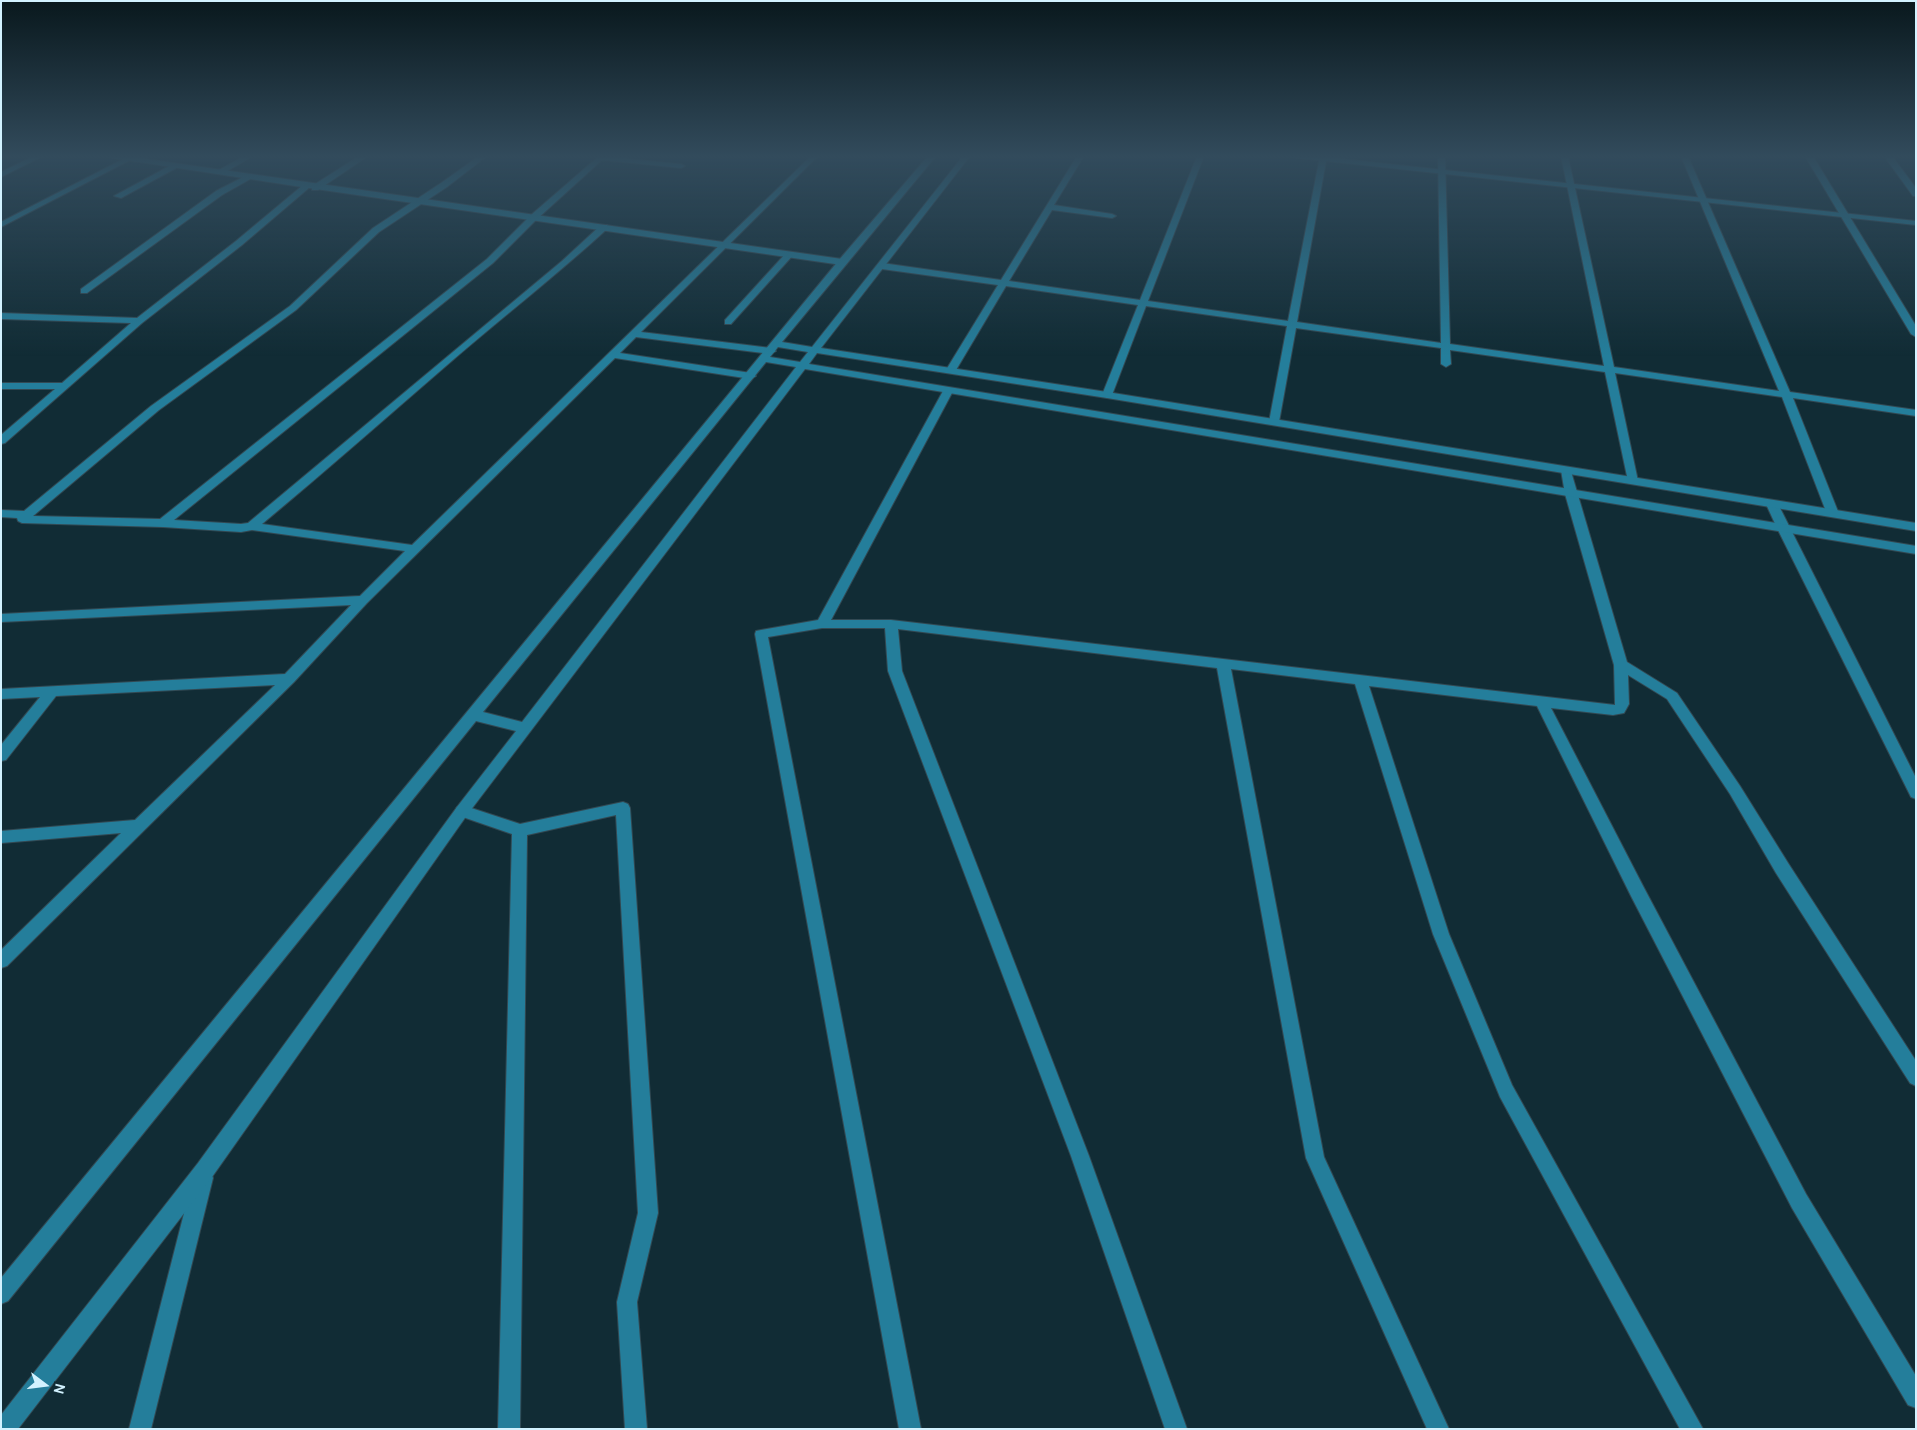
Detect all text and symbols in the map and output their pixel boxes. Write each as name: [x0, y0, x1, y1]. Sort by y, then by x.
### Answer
north arrow: [20, 1360, 70, 1410]
text: N: [50, 1382, 69, 1396]

